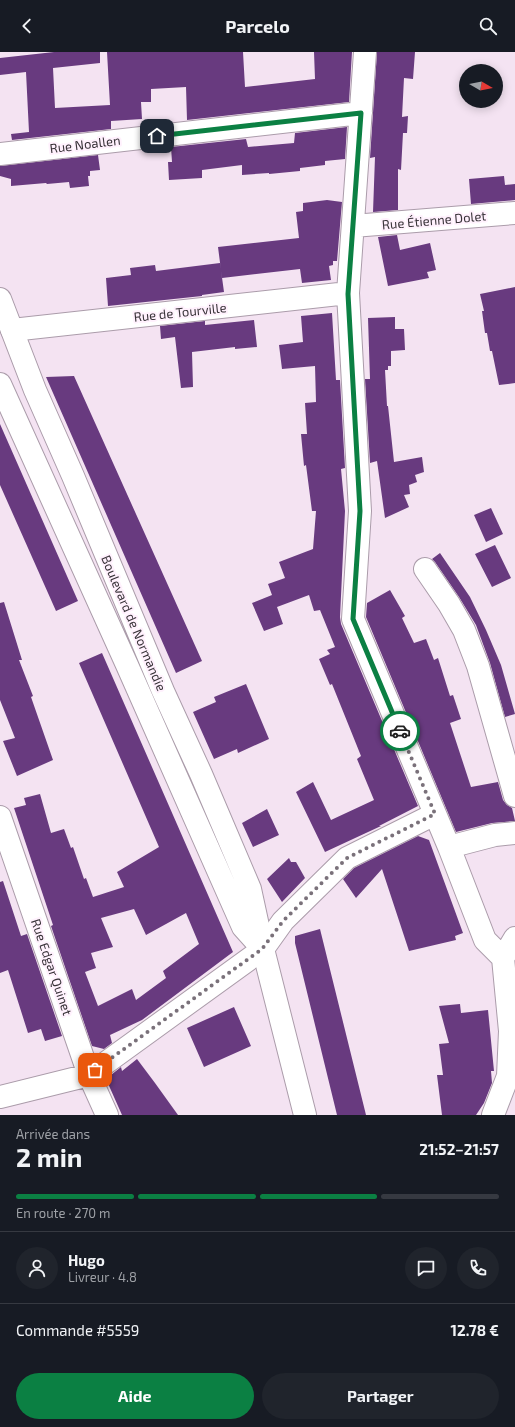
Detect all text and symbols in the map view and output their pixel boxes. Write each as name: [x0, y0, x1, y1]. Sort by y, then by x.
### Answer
icon: back: [16, 15, 38, 37]
text: Parcelo: [225, 15, 290, 37]
icon: search: [477, 15, 499, 37]
north arrow: [459, 64, 503, 108]
map controls: [459, 64, 503, 108]
pin: [140, 119, 174, 153]
icon: home: [146, 125, 168, 147]
street label: Rue Noallen: [49, 132, 121, 156]
street label: Rue Étienne Dolet: [381, 206, 487, 233]
street label: Rue de Tourville: [133, 299, 227, 325]
street label: Boulevard de Normandie: [98, 553, 170, 693]
courier: [380, 711, 420, 751]
icon: car: [389, 720, 411, 742]
street label: Rue Edgar Quinet: [28, 917, 76, 1017]
pin: [78, 1053, 112, 1087]
icon: bag: [84, 1059, 106, 1081]
text: Arrivée dans: [16, 1126, 90, 1142]
text: 21:52–21:57: [419, 1140, 499, 1158]
text: 2 min: [16, 1141, 82, 1172]
text: En route · 270 m: [16, 1205, 110, 1221]
button: person: [16, 1247, 58, 1289]
button: chat: [405, 1247, 447, 1289]
button: phone: [457, 1247, 499, 1289]
text: Hugo: [68, 1251, 105, 1269]
text: Livreur · 4.8: [68, 1269, 137, 1285]
text: Commande #5559: [16, 1321, 139, 1339]
text: 12.78 €: [450, 1321, 499, 1339]
button: Aide: [16, 1373, 254, 1419]
button: Partager: [262, 1373, 499, 1419]

